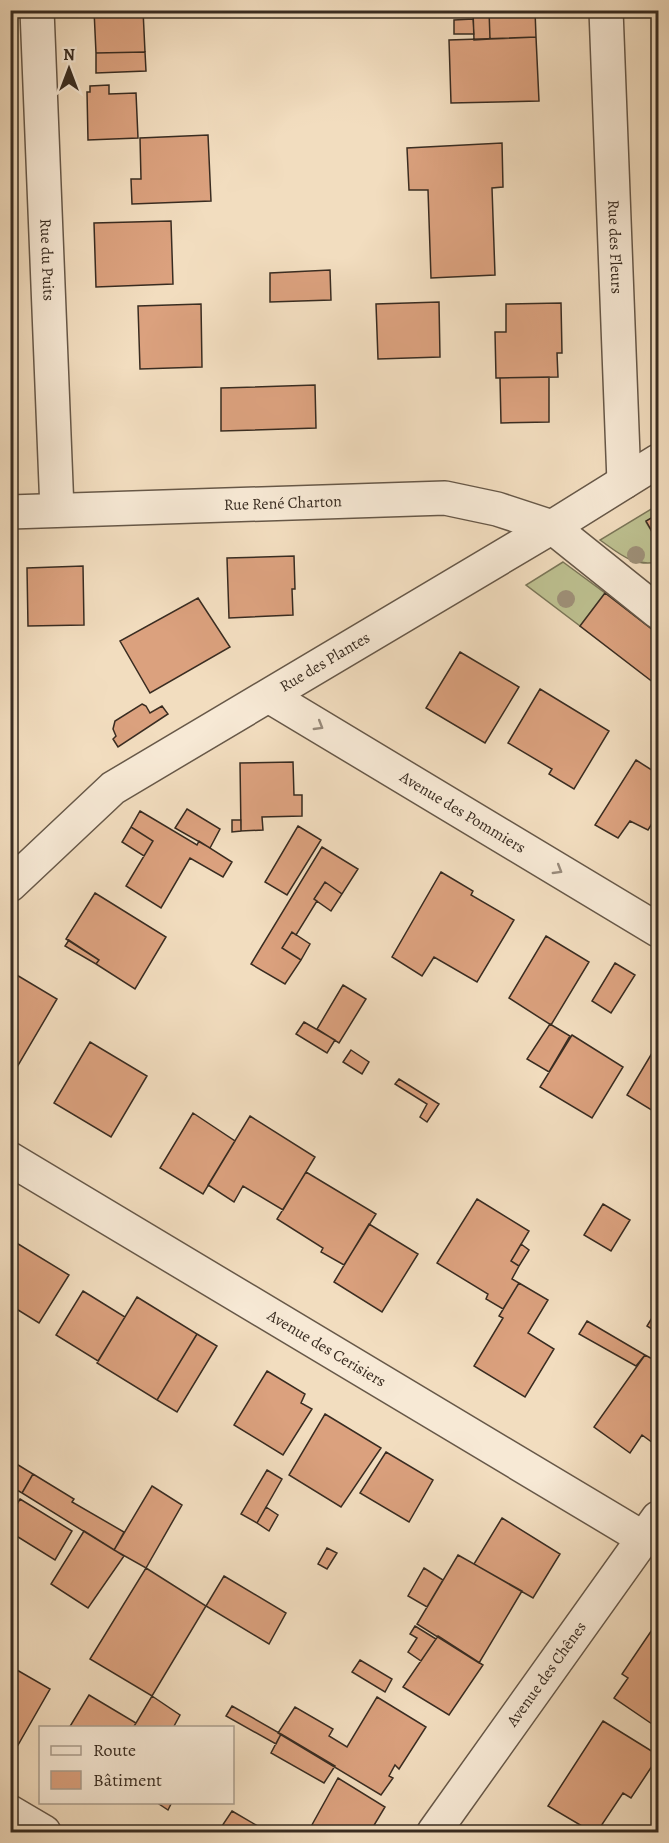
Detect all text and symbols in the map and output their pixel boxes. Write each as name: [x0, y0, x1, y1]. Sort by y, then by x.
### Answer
north arrow: [39, 39, 99, 99]
text: N: [63, 44, 75, 66]
street label: Rue des Fleurs: [602, 199, 628, 294]
street label: Rue du Puits: [34, 218, 60, 301]
street label: Rue René Charton: [223, 490, 342, 516]
street label: Rue des Plantes: [276, 627, 374, 697]
one-way arrow: [313, 719, 323, 731]
street label: Avenue des Pommiers: [395, 766, 530, 859]
one-way arrow: [552, 863, 562, 874]
street label: Avenue des Cerisiers: [262, 1304, 390, 1393]
street label: Avenue des Chênes: [501, 1617, 592, 1732]
legend: [39, 1726, 234, 1804]
text: Route: [93, 1738, 136, 1762]
text: Bâtiment: [93, 1768, 162, 1792]

